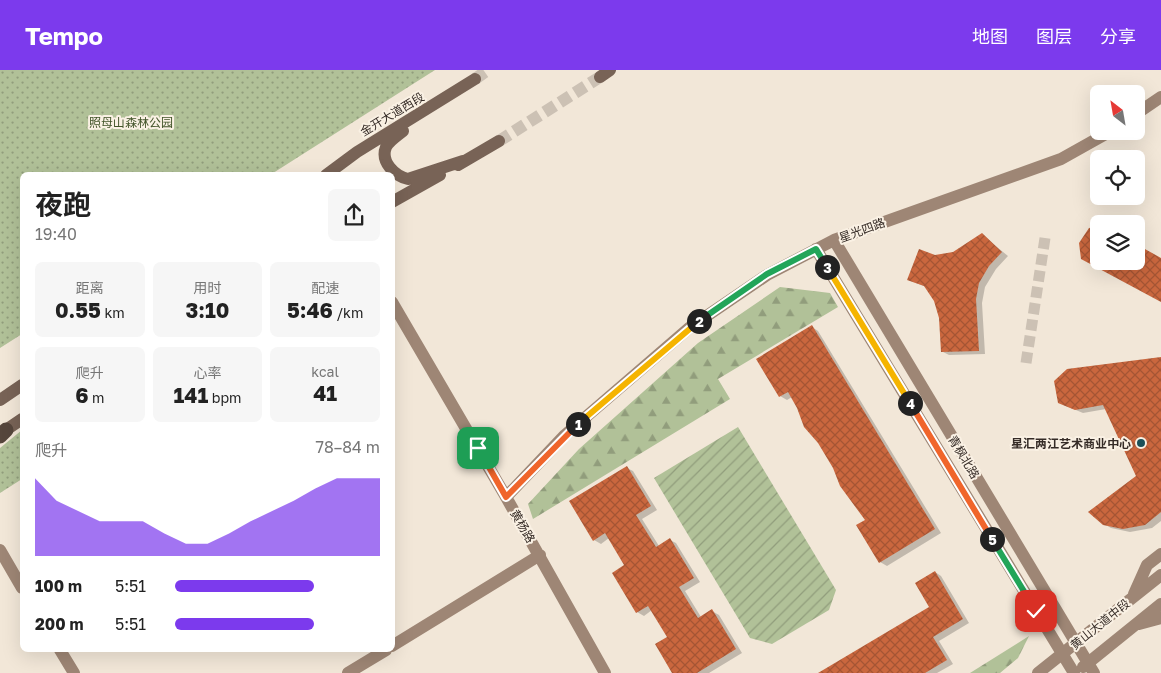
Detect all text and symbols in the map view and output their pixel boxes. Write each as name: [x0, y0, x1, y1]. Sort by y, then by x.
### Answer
text: Tempo: [25, 21, 103, 50]
text: 地图: [972, 25, 1008, 47]
text: 图层: [1036, 25, 1072, 47]
text: 分享: [1100, 25, 1136, 47]
north arrow: [1090, 85, 1145, 140]
map controls: [1090, 85, 1145, 270]
street label: 金开大道西段: [357, 89, 427, 139]
park label: 照母山森林公园: [89, 115, 173, 130]
button: locate: [1090, 150, 1145, 205]
text: 夜跑: [35, 188, 91, 221]
button: share: [328, 189, 380, 241]
street label: 星光四路: [837, 215, 887, 245]
button: layers: [1090, 215, 1145, 270]
text: 19:40: [35, 224, 77, 244]
pin: 3: [814, 254, 840, 280]
text: 3: [823, 259, 832, 276]
text: 距离: [76, 279, 104, 296]
text: 用时: [193, 279, 221, 296]
text: 配速: [311, 279, 339, 296]
text: 0.55: [55, 297, 101, 323]
text: 3:10: [185, 297, 229, 323]
text: 5:46: [287, 297, 333, 323]
text: km: [101, 304, 125, 321]
text: /km: [333, 304, 363, 321]
pin: 2: [686, 308, 712, 334]
text: 2: [695, 313, 704, 330]
text: kcal: [311, 363, 339, 380]
text: 爬升: [76, 364, 104, 381]
text: 心率: [193, 364, 221, 381]
text: 41: [313, 380, 337, 406]
text: 6: [75, 382, 89, 408]
text: 141: [174, 382, 208, 408]
text: m: [89, 389, 104, 406]
text: bpm: [208, 389, 241, 406]
pin: 4: [898, 390, 922, 416]
text: 4: [906, 395, 915, 412]
pin: 1: [566, 412, 590, 436]
text: 1: [575, 416, 582, 433]
pin: [457, 427, 499, 469]
street label: 青枫北路: [945, 433, 983, 481]
icon: arrive: [464, 434, 492, 462]
place label: 星汇两江艺术商业中心: [1011, 436, 1131, 451]
text: 78–84 m: [316, 437, 380, 457]
marker: 星汇两江艺术商业中心: [1135, 437, 1147, 449]
text: 爬升: [35, 440, 67, 460]
street label: 黄杨路: [508, 507, 538, 545]
pin: 5: [980, 526, 1004, 552]
text: 5: [988, 531, 997, 548]
text: 100 m: [35, 576, 82, 596]
text: 5:51: [115, 576, 146, 596]
pin: [1015, 590, 1057, 632]
street label: 黄山大道中段: [1067, 596, 1133, 652]
icon: check: [1022, 597, 1050, 625]
text: 200 m: [35, 614, 84, 634]
text: 5:51: [115, 614, 146, 634]

